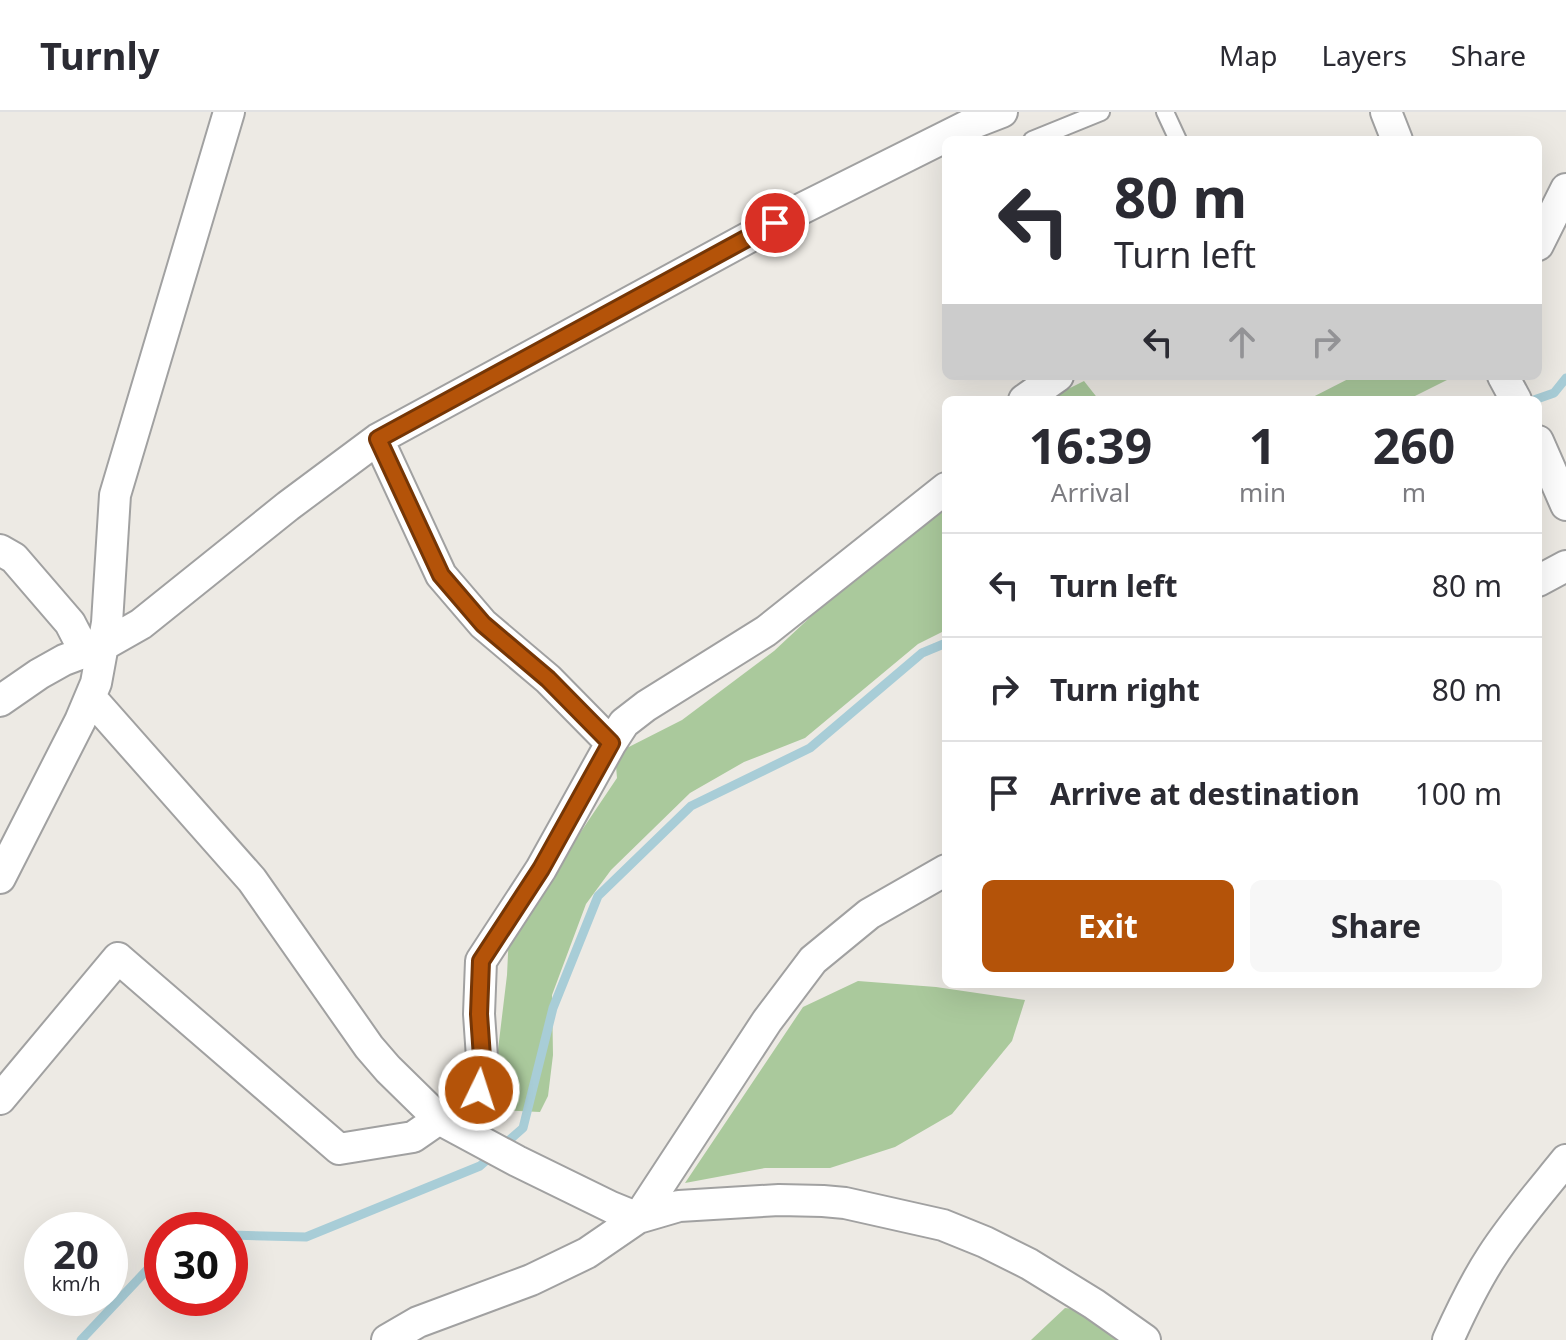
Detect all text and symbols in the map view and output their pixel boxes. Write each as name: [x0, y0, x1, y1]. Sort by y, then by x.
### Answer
text: Turnly: [40, 29, 159, 81]
text: Map: [1219, 36, 1277, 74]
text: Layers: [1321, 36, 1407, 74]
text: Share: [1451, 36, 1526, 74]
text: 80 m: [1114, 158, 1247, 234]
icon: left: [982, 168, 1086, 272]
pin: [741, 189, 809, 257]
icon: arrive: [753, 201, 797, 245]
text: Turn left: [1114, 230, 1256, 279]
icon: left: [1136, 320, 1180, 364]
icon: ahead: [1220, 320, 1264, 364]
icon: right: [1304, 320, 1348, 364]
text: 16:39: [1029, 413, 1152, 478]
text: 1: [1249, 413, 1276, 478]
text: 260: [1373, 413, 1455, 478]
text: Arrival: [1051, 474, 1130, 510]
text: min: [1239, 474, 1286, 510]
text: m: [1402, 474, 1426, 510]
icon: left: [982, 563, 1026, 607]
text: Turn left: [1050, 565, 1178, 606]
text: 80 m: [1432, 565, 1502, 606]
icon: right: [982, 667, 1026, 711]
text: Turn right: [1050, 669, 1200, 710]
text: 80 m: [1432, 669, 1502, 710]
icon: arrive: [982, 771, 1026, 815]
text: Arrive at destination: [1050, 773, 1360, 814]
text: 100 m: [1415, 773, 1502, 814]
button: Exit: [982, 880, 1234, 972]
button: Share: [1250, 880, 1502, 972]
position arrow: [437, 1048, 521, 1132]
speed limit sign: 30: [144, 1212, 248, 1316]
text: 20: [53, 1226, 99, 1281]
text: km/h: [51, 1270, 101, 1297]

